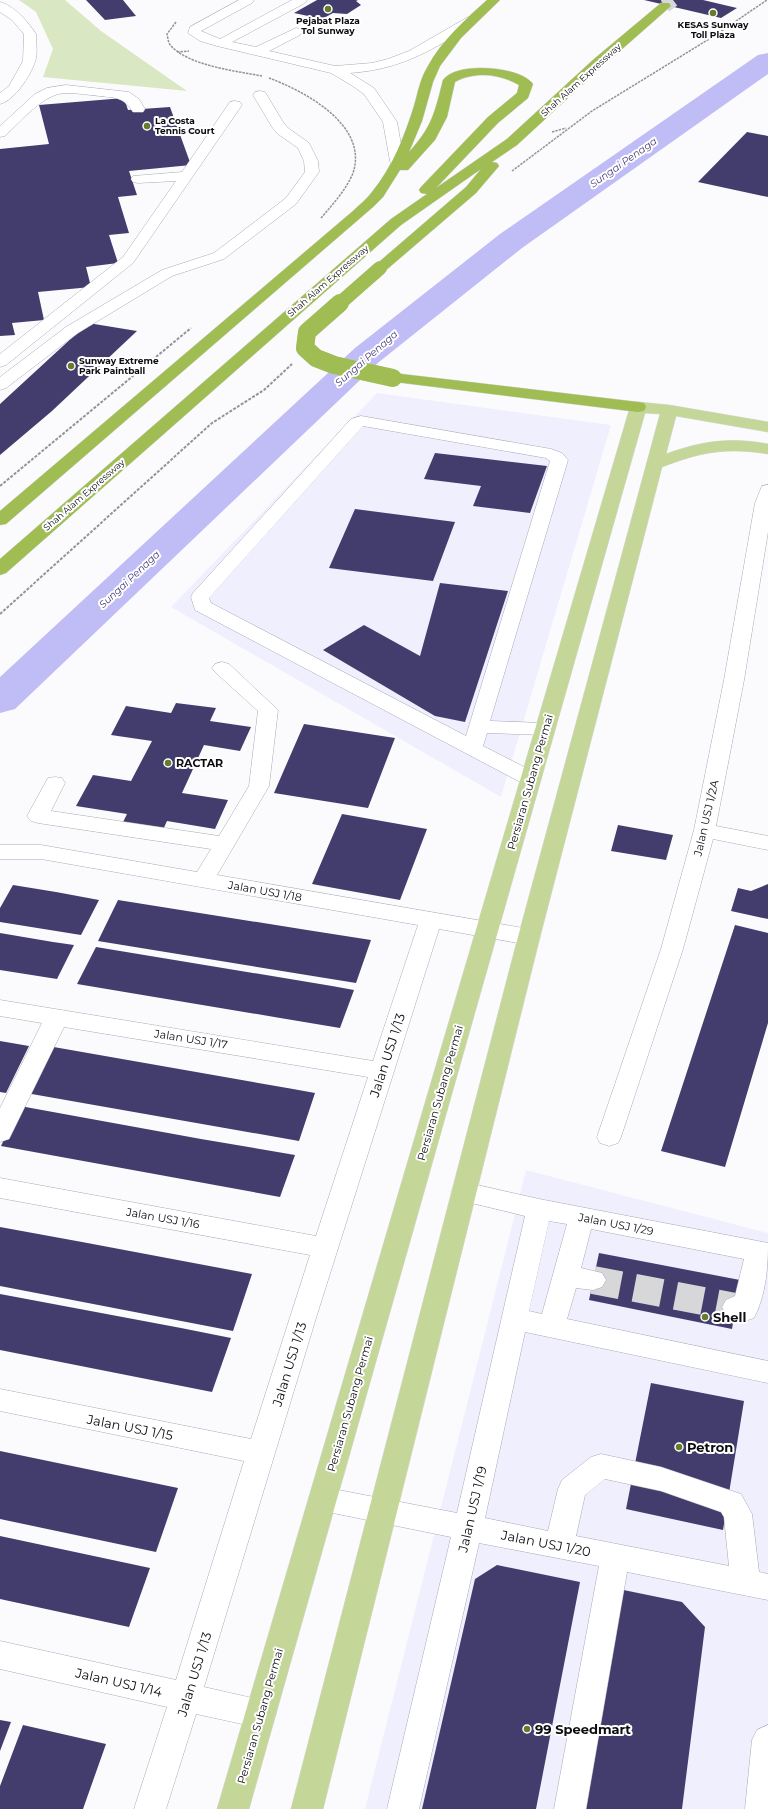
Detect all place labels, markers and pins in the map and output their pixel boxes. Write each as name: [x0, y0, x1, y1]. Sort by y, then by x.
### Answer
marker: Pejabat Plaza Tol Sunway: [323, 4, 333, 14]
marker: KESAS Sunway Toll Plaza: [708, 8, 718, 18]
place label: Pejabat Plaza Tol Sunway: [296, 15, 360, 36]
place label: KESAS Sunway Toll Plaza: [678, 19, 749, 40]
place label: La Costa Tennis Court: [155, 115, 215, 136]
marker: La Costa Tennis Court: [142, 121, 152, 131]
place label: Sunway Extreme Park Paintball: [79, 355, 159, 376]
marker: Sunway Extreme Park Paintball: [66, 361, 76, 371]
place label: RACTAR: [176, 756, 223, 770]
marker: RACTAR: [163, 758, 173, 768]
place label: Shell: [713, 1309, 746, 1325]
marker: Shell: [700, 1312, 710, 1322]
place label: Petron: [687, 1439, 733, 1455]
marker: Petron: [674, 1442, 684, 1452]
place label: 99 Speedmart: [535, 1721, 631, 1737]
marker: 99 Speedmart: [522, 1724, 532, 1734]

